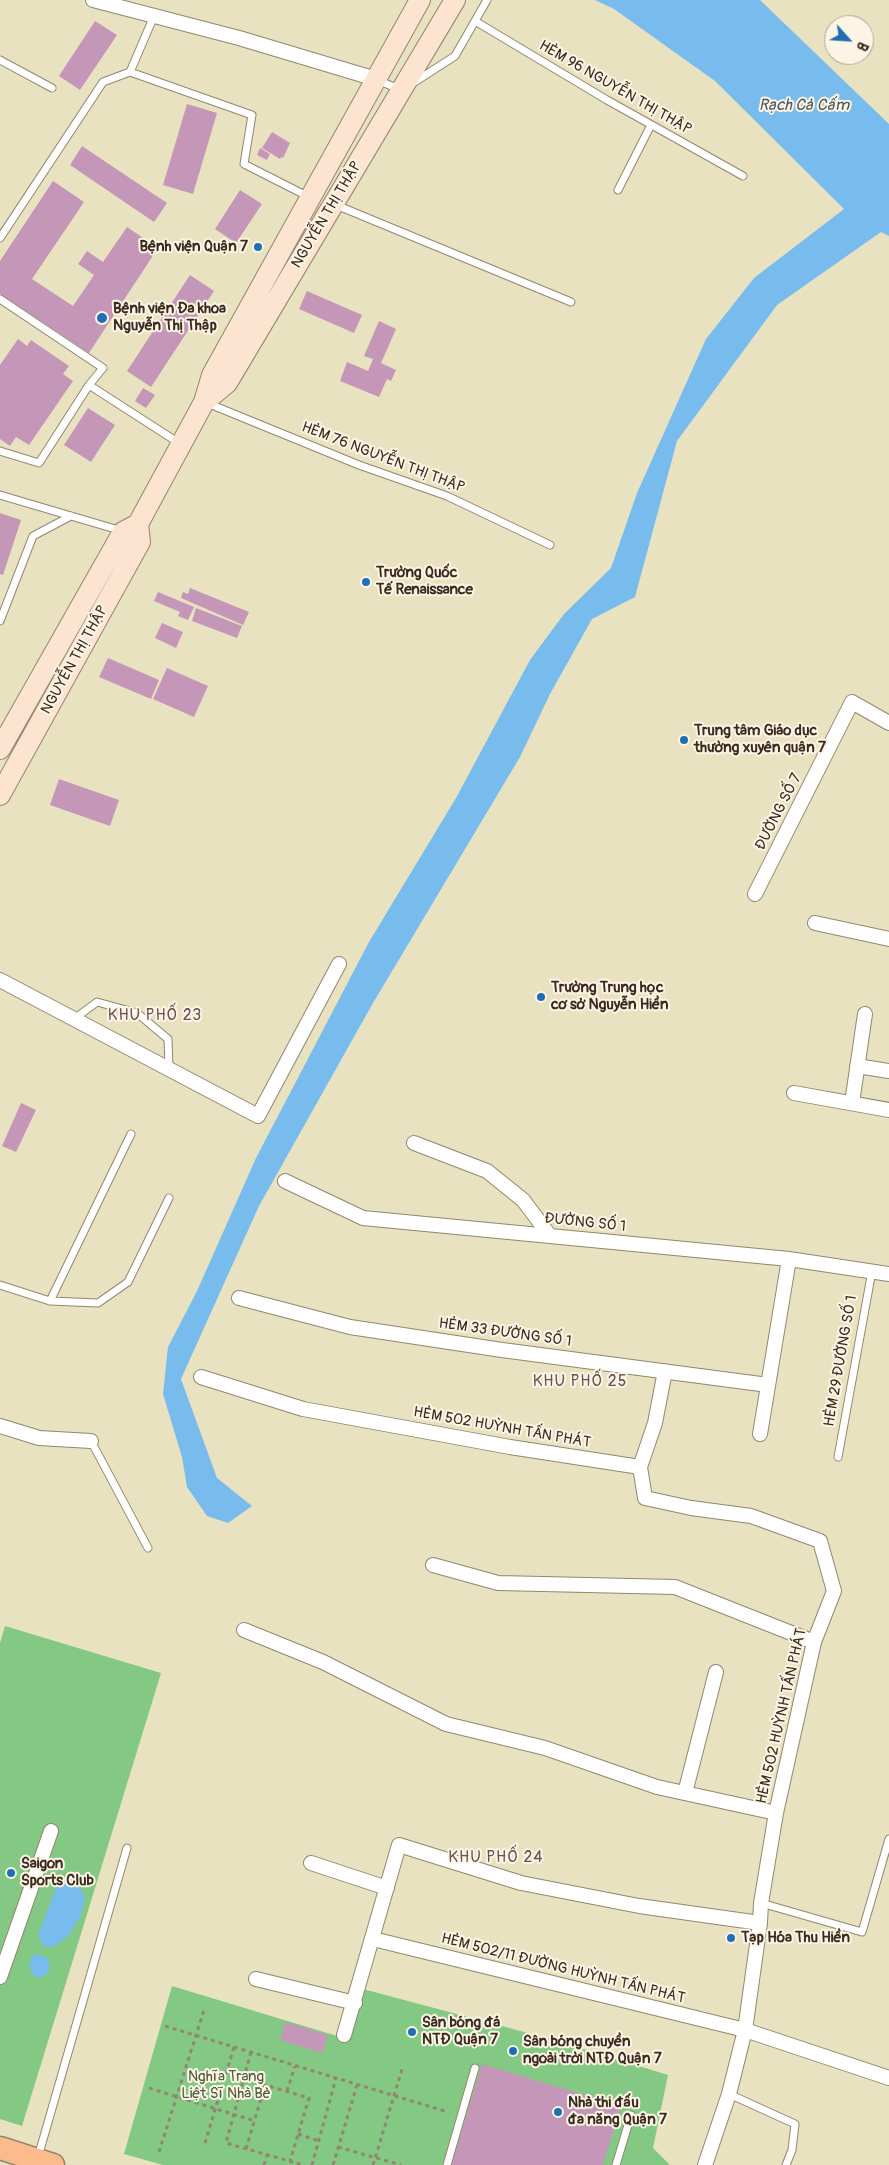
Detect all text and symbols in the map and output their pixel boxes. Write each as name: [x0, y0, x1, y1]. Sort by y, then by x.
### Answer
north arrow: [824, 15, 874, 65]
street label: HẺM 96 NGUYỄN THỊ THẬP: [536, 37, 694, 139]
text: B: [853, 39, 871, 54]
water label: Rạch Cả Cấm: [759, 96, 849, 116]
street label: NGUYỄN THỊ THẬP: [288, 158, 366, 272]
place label: Bệnh viện Quận 7: [139, 238, 248, 256]
marker: Bệnh viện Quận 7: [252, 241, 264, 253]
place label: Bệnh viện Đa khoa Nguyễn Thị Thập: [113, 300, 226, 335]
marker: Bệnh viện Đa khoa Nguyễn Thị Thập: [95, 311, 109, 325]
street label: HẺM 76 NGUYỄN THỊ THẬP: [299, 419, 467, 497]
place label: Trường Quốc Tế Renaissance: [376, 564, 473, 599]
marker: Trường Quốc Tế Renaissance: [360, 576, 372, 588]
street label: NGUYỄN THỊ THẬP: [38, 602, 112, 718]
place label: Trung tâm Giáo dục thường xuyên quận 7: [694, 722, 826, 757]
marker: Trung tâm Giáo dục thường xuyên quận 7: [678, 734, 690, 746]
street label: ĐƯỜNG SỐ 7: [752, 771, 806, 853]
place label: Trường Trung học cơ sở Nguyễn Hiền: [551, 979, 668, 1014]
marker: Trường Trung học cơ sở Nguyễn Hiền: [535, 991, 547, 1003]
district label: KHU PHỐ 23: [107, 1006, 203, 1026]
street label: ĐƯỜNG SỐ 1: [543, 1210, 627, 1236]
street label: HẺM 29 ĐƯỜNG SỐ 1: [821, 1294, 861, 1428]
street label: HẺM 33 ĐƯỜNG SỐ 1: [438, 1315, 572, 1351]
district label: KHU PHỐ 25: [531, 1372, 629, 1392]
street label: HẺM 502 HUỲNH TẤN PHÁT: [412, 1404, 592, 1452]
street label: HẺM 502 HUỲNH TẤN PHÁT: [753, 1626, 811, 1806]
district label: KHU PHỐ 24: [447, 1848, 545, 1868]
place label: Saigon Sports Club: [21, 1855, 94, 1890]
marker: Saigon Sports Club: [5, 1867, 17, 1879]
place label: Tạp Hóa Thu Hiền: [741, 1929, 850, 1947]
street label: HẺM 502/11 ĐƯỜNG HUỲNH TẤN PHÁT: [439, 1930, 687, 2008]
marker: Tạp Hóa Thu Hiền: [725, 1932, 737, 1944]
place label: Sân bóng đá NTĐ Quận 7: [422, 2014, 500, 2049]
marker: Sân bóng đá NTĐ Quận 7: [406, 2026, 418, 2038]
place label: Sân bóng chuyền ngoài trời NTĐ Quận 7: [523, 2033, 662, 2068]
marker: Sân bóng chuyền ngoài trời NTĐ Quận 7: [507, 2045, 519, 2057]
park label: Nghĩa Trang Liệt Sĩ Nhà Bè: [181, 2068, 271, 2103]
place label: Nhà thi đấu đa năng Quận 7: [568, 2094, 667, 2129]
marker: Nhà thi đấu đa năng Quận 7: [552, 2106, 564, 2118]

